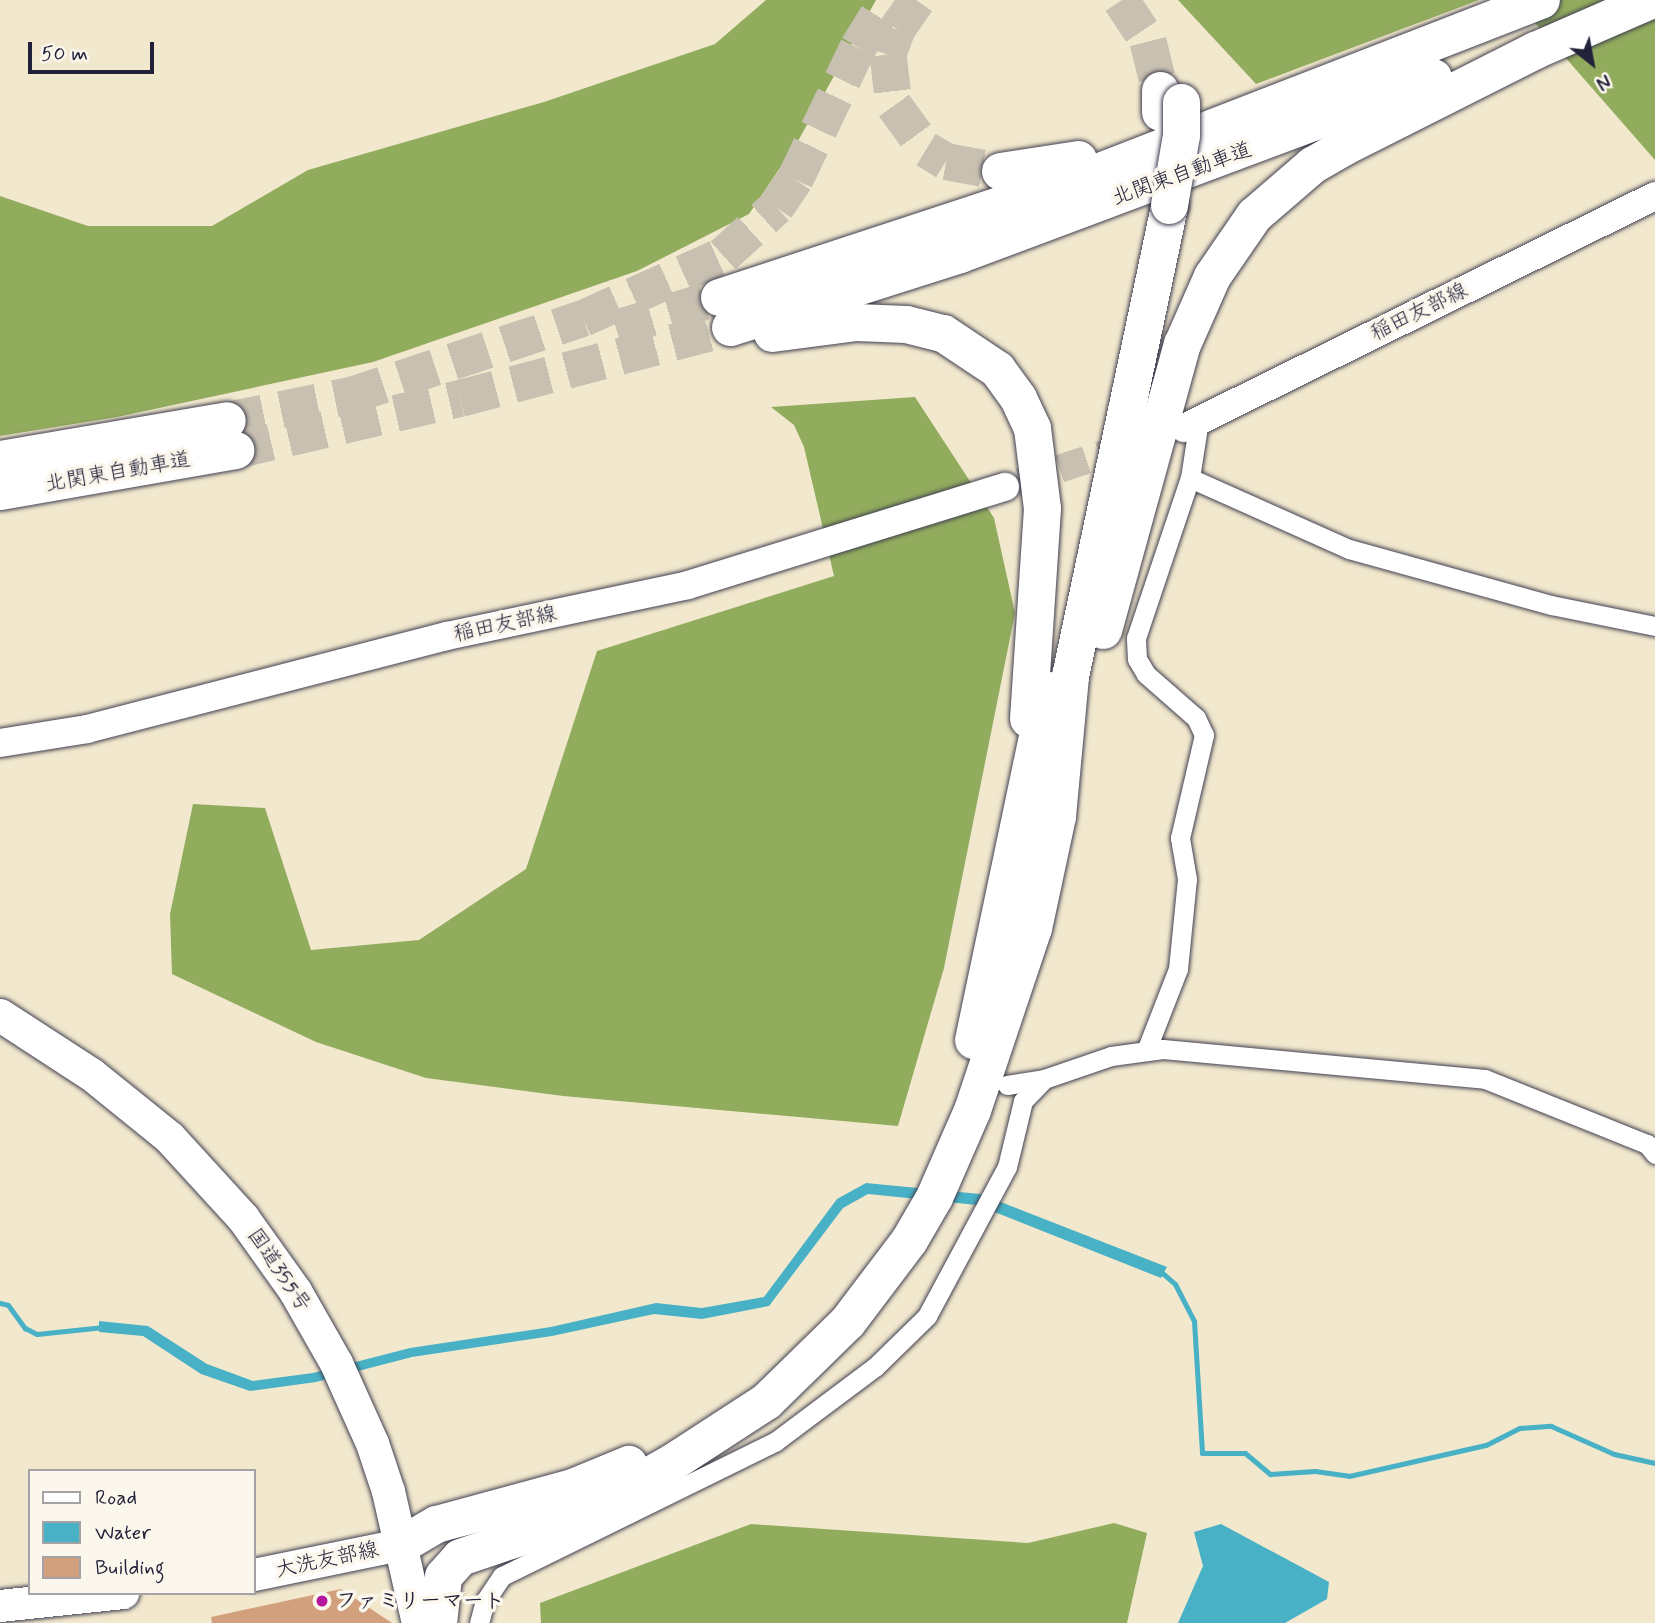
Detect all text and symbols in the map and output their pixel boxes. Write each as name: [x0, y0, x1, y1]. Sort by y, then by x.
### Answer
scale bar: [32, 28, 158, 72]
north arrow: [1557, 28, 1627, 98]
text: 50 m: [41, 40, 88, 68]
text: N: [1591, 67, 1615, 95]
street label: 北関東自動車道: [1109, 137, 1255, 211]
street label: 稲田友部線: [1366, 278, 1472, 346]
street label: 北関東自動車道: [43, 447, 193, 497]
street label: 稲田友部線: [451, 601, 559, 647]
street label: 国道355号: [242, 1223, 316, 1317]
legend: [28, 1469, 256, 1595]
text: Road: [95, 1484, 137, 1512]
text: Water: [95, 1519, 151, 1547]
street label: 大洗友部線: [273, 1537, 381, 1583]
text: Building: [95, 1554, 165, 1582]
place label: ファミリーマート: [336, 1588, 504, 1614]
marker: ファミリーマート: [314, 1593, 330, 1609]

